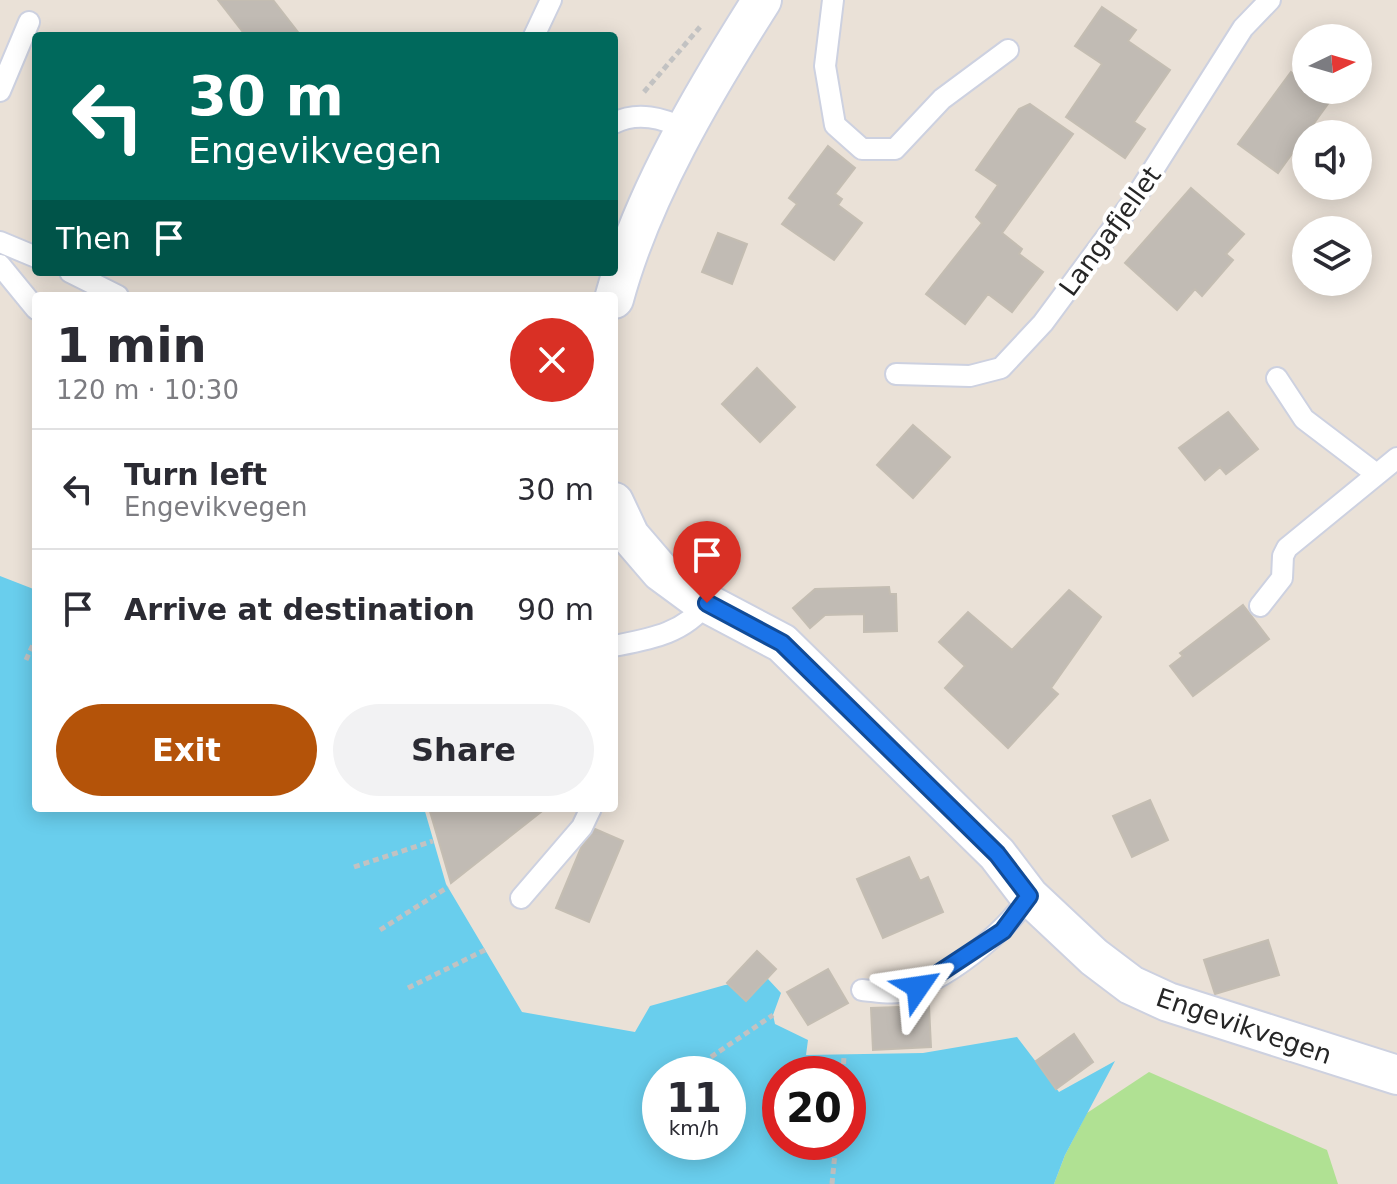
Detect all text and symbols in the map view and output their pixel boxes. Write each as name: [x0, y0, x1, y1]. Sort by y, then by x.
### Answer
north arrow: [1292, 24, 1372, 104]
map controls: [1292, 24, 1372, 296]
text: 30 m: [188, 63, 344, 128]
icon: left: [56, 64, 160, 168]
button: sound: [1292, 120, 1372, 200]
text: Engevikvegen: [188, 130, 442, 171]
street label: Langafjellet: [1053, 161, 1167, 301]
icon: arrive: [147, 216, 191, 260]
button: layers: [1292, 216, 1372, 296]
text: Then: [56, 221, 131, 256]
text: 1 min: [56, 317, 207, 373]
button: close: [510, 318, 594, 402]
text: 120 m · 10:30: [56, 375, 239, 405]
text: Turn left: [124, 457, 267, 492]
icon: left: [56, 467, 100, 511]
text: 30 m: [517, 472, 594, 507]
text: Engevikvegen: [124, 492, 307, 522]
pin: [673, 521, 741, 603]
icon: arrive: [685, 533, 729, 577]
icon: arrive: [56, 587, 100, 631]
text: Arrive at destination: [124, 592, 475, 627]
text: 90 m: [517, 592, 594, 627]
button: Exit: [56, 704, 317, 796]
button: Share: [333, 704, 594, 796]
position arrow: [876, 945, 960, 1029]
street label: Engevikvegen: [1152, 982, 1336, 1070]
speed limit sign: 20: [762, 1056, 866, 1160]
text: 11: [666, 1075, 722, 1121]
text: km/h: [669, 1116, 719, 1140]

